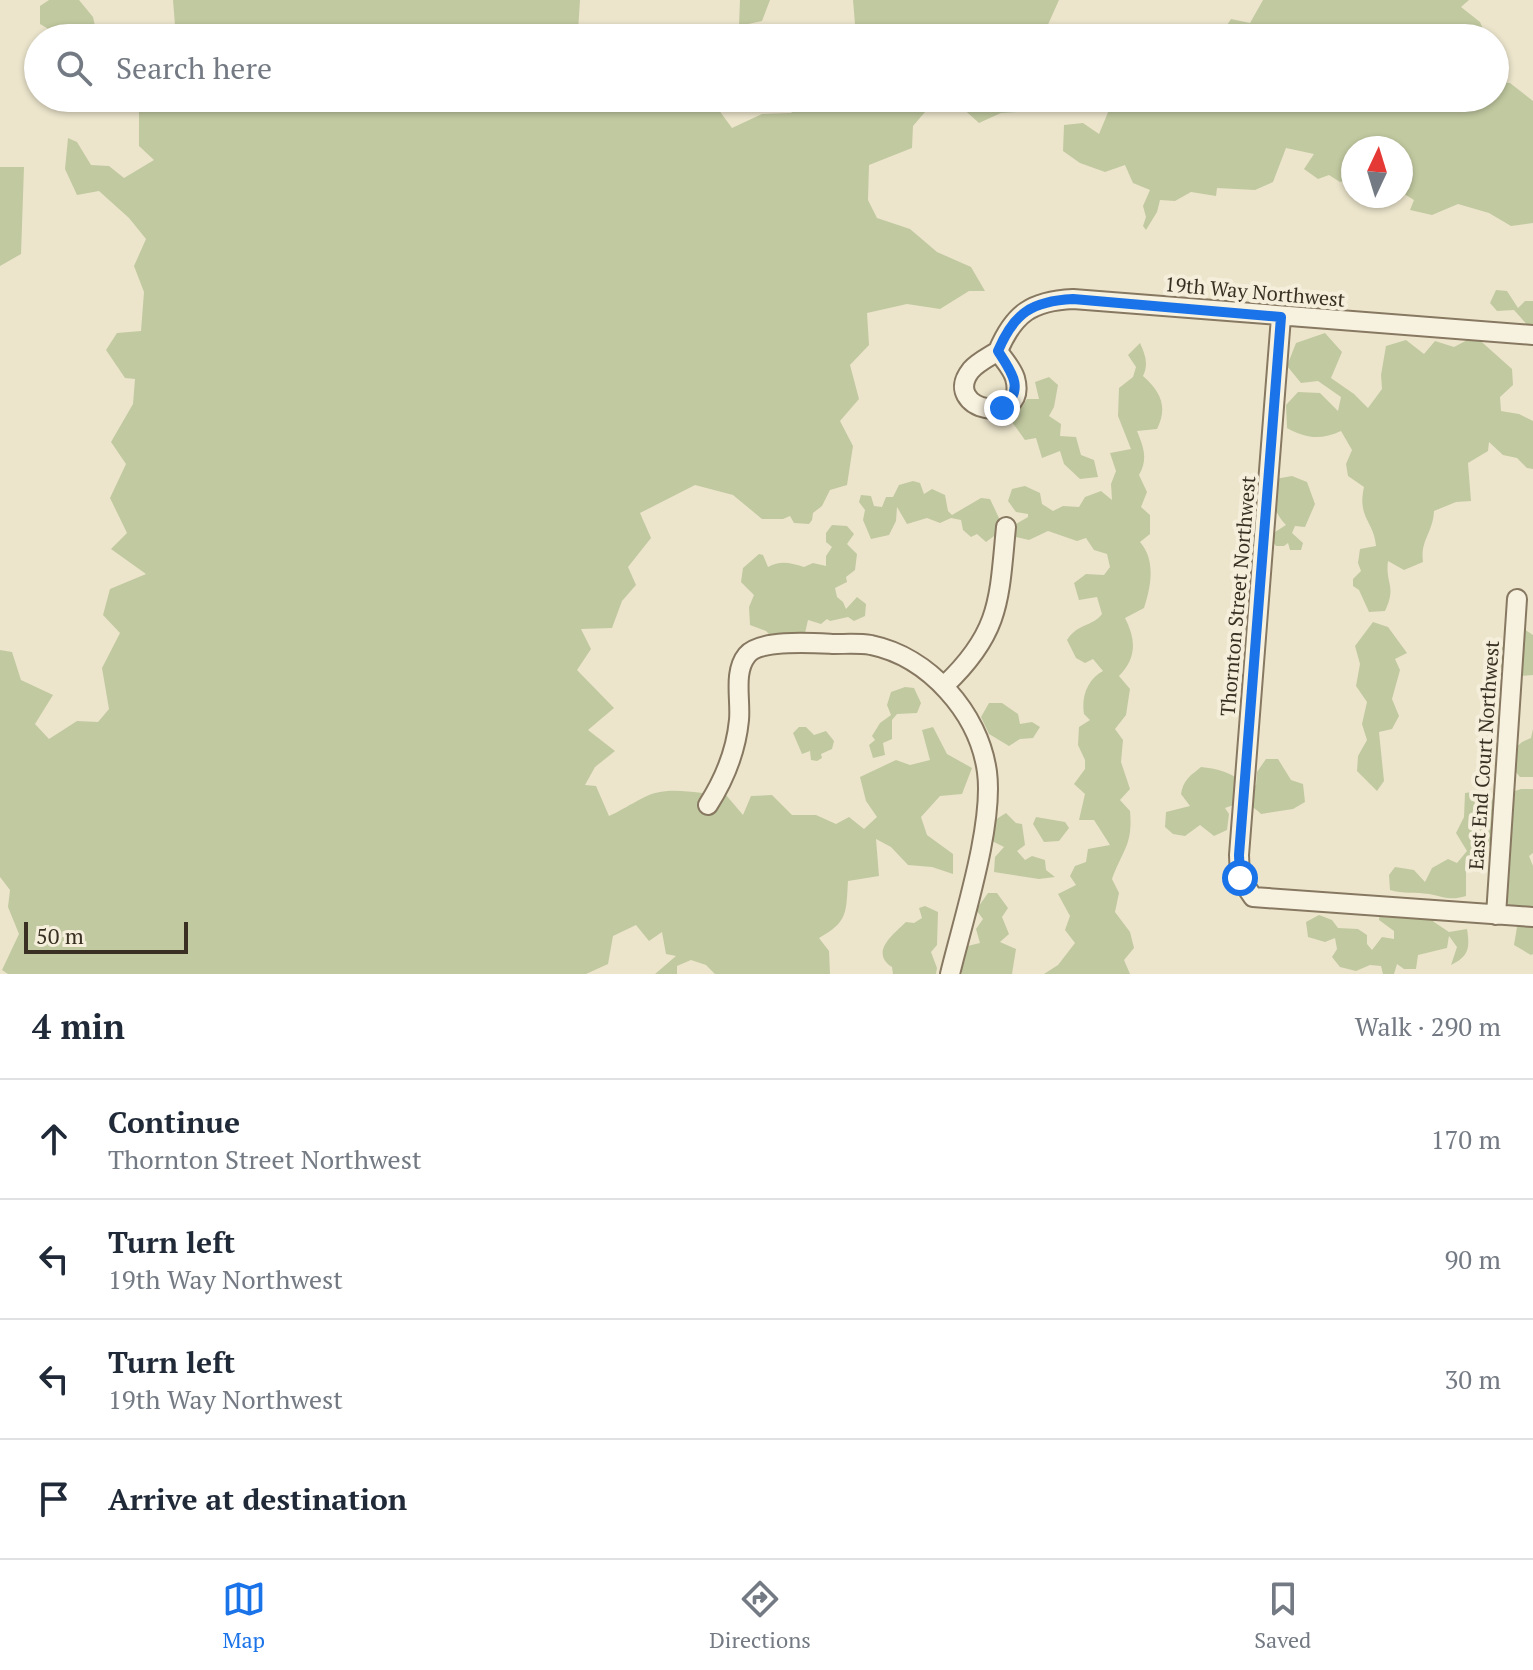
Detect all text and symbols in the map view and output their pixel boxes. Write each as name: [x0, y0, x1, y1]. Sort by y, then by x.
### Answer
search box: [24, 24, 1509, 112]
icon: search: [52, 46, 96, 90]
text: Search here: [116, 48, 272, 88]
north arrow: [1341, 136, 1413, 208]
street label: 19th Way Northwest: [1164, 270, 1347, 313]
route end: [984, 390, 1020, 426]
street label: Thornton Street Northwest: [1214, 474, 1262, 717]
street label: East End Court Northwest: [1462, 639, 1505, 871]
route start: [1222, 860, 1258, 896]
scale bar: [24, 918, 188, 954]
text: 50 m: [36, 921, 84, 950]
text: 4 min: [32, 1004, 125, 1049]
text: Walk · 290 m: [1355, 1009, 1501, 1043]
text: Continue: [108, 1102, 240, 1142]
icon: ahead: [32, 1117, 76, 1161]
text: 170 m: [1431, 1122, 1501, 1156]
text: Thornton Street Northwest: [108, 1142, 422, 1176]
text: Turn left: [108, 1222, 235, 1262]
icon: left: [32, 1237, 76, 1281]
text: 90 m: [1445, 1242, 1501, 1276]
text: 19th Way Northwest: [108, 1262, 343, 1296]
text: Turn left: [108, 1342, 235, 1382]
icon: left: [32, 1357, 76, 1401]
text: 30 m: [1445, 1362, 1501, 1396]
text: 19th Way Northwest: [108, 1382, 343, 1416]
icon: arrive: [32, 1477, 76, 1521]
text: Arrive at destination: [108, 1479, 407, 1519]
tab: Map: [222, 1577, 266, 1654]
tab: Directions: [709, 1577, 811, 1654]
tab: Saved: [1254, 1577, 1311, 1654]

